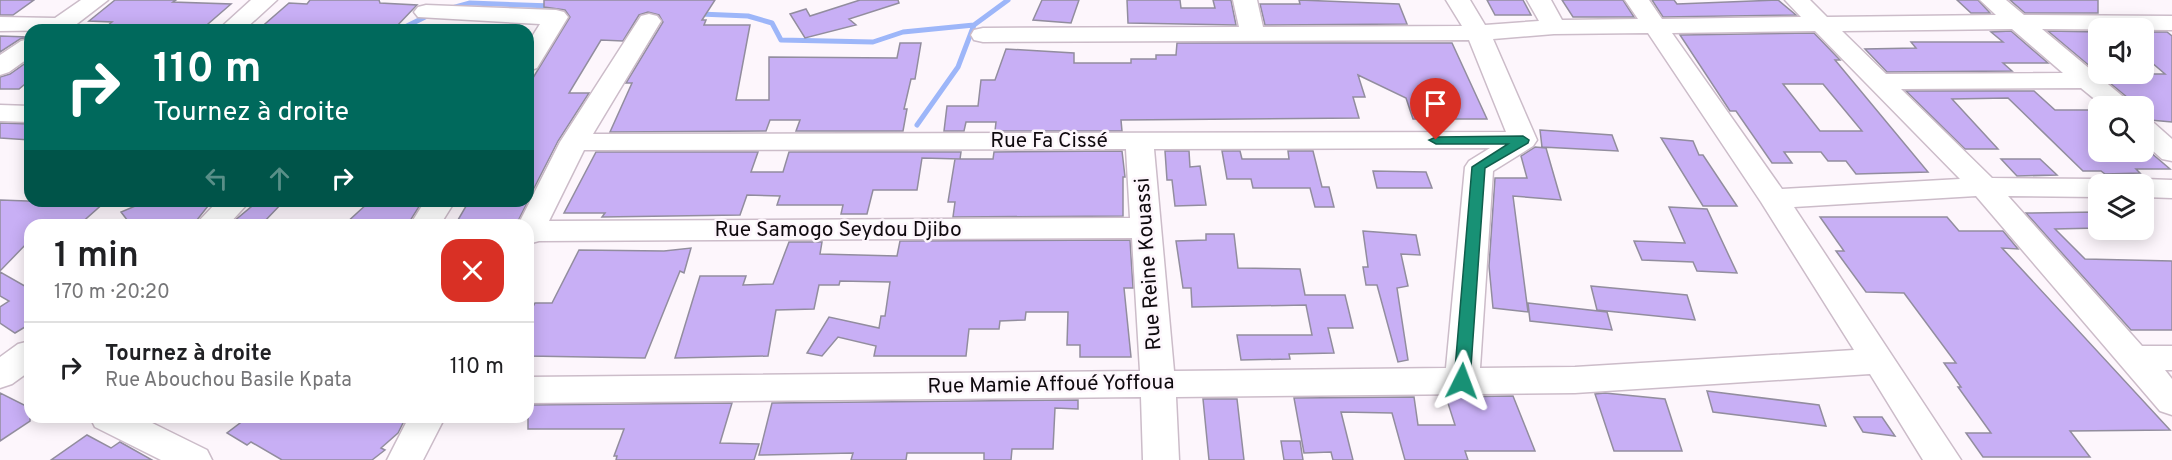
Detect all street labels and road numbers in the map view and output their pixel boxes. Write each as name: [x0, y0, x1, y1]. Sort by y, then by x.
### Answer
street label: Rue Fa Cissé: [990, 128, 1108, 155]
street label: Rue Reine Kouassi: [1129, 177, 1169, 351]
street label: Rue Samogo Seydou Djibo: [714, 217, 962, 244]
street label: Rue Mamie Affoué Yoffoua: [927, 369, 1175, 401]

